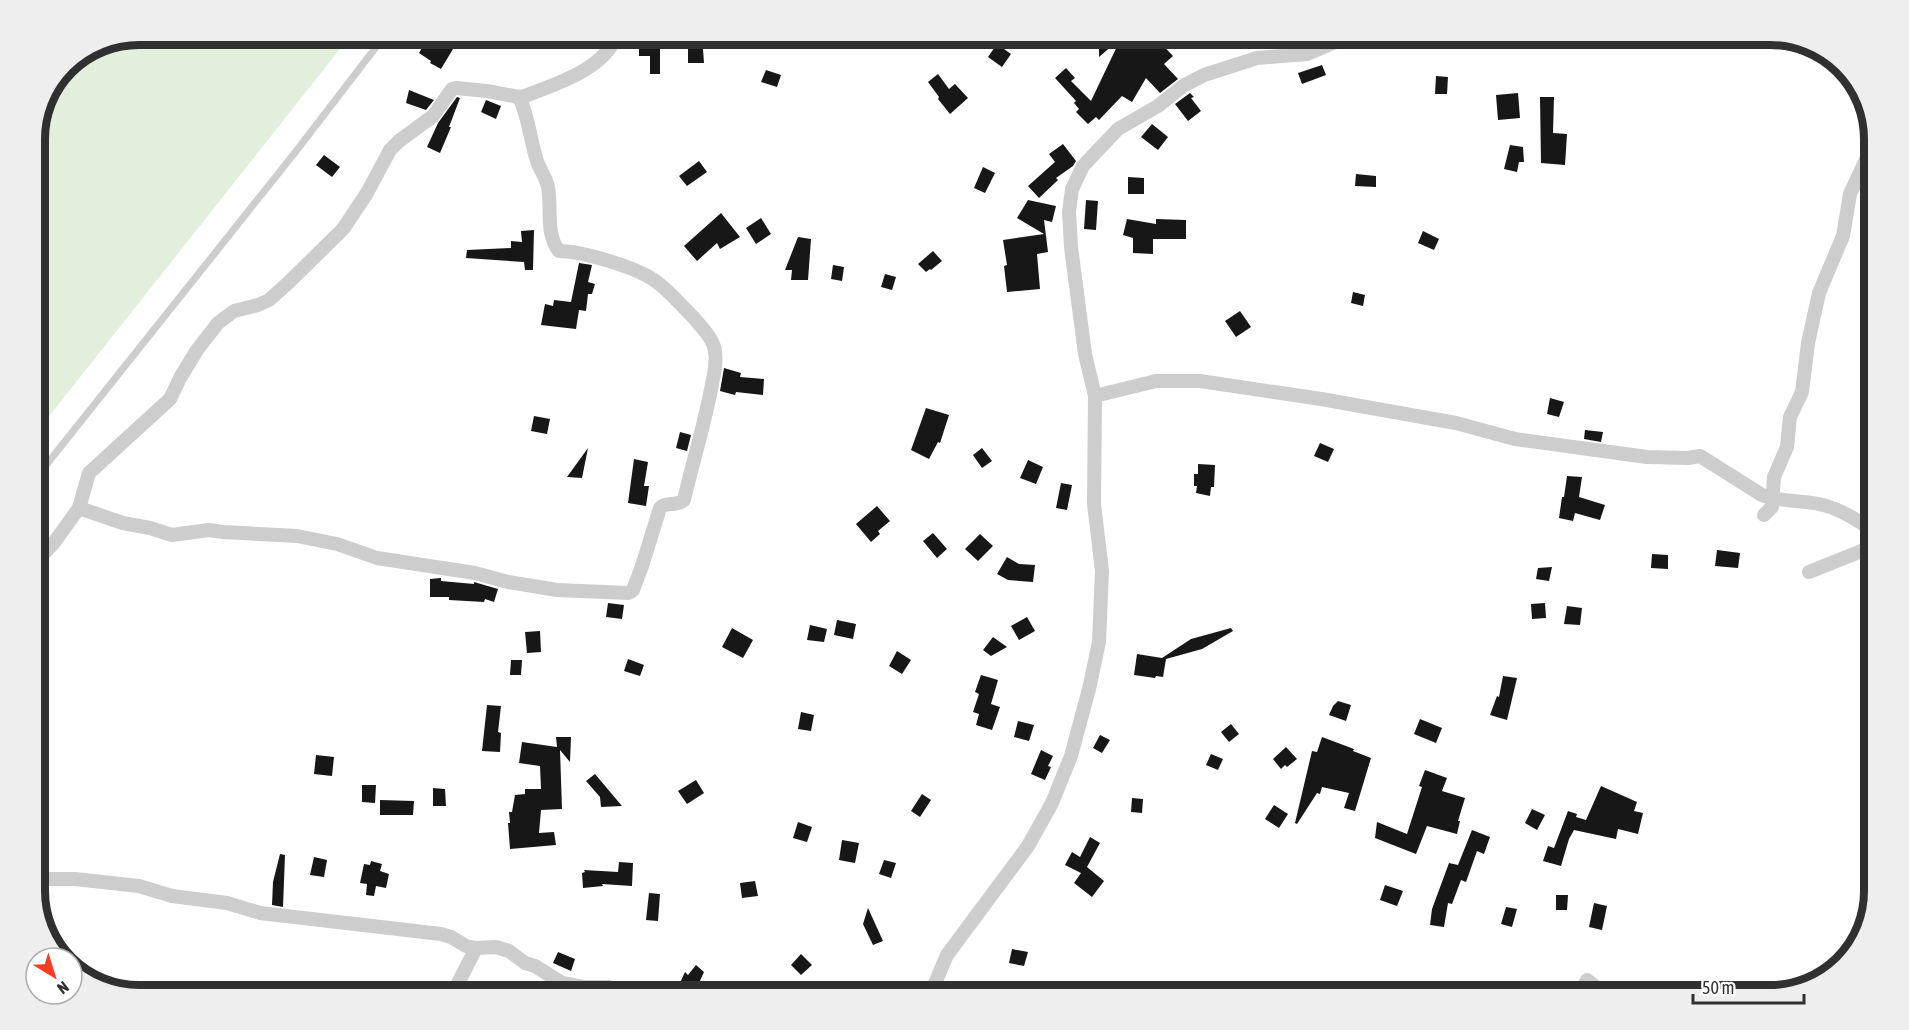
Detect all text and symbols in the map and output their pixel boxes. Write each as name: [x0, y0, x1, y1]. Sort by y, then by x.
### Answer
north arrow: [24, 946, 84, 1006]
scale bar: [1693, 967, 1804, 1005]
text: 50 m: [1702, 977, 1734, 998]
text: N: [54, 978, 73, 998]

